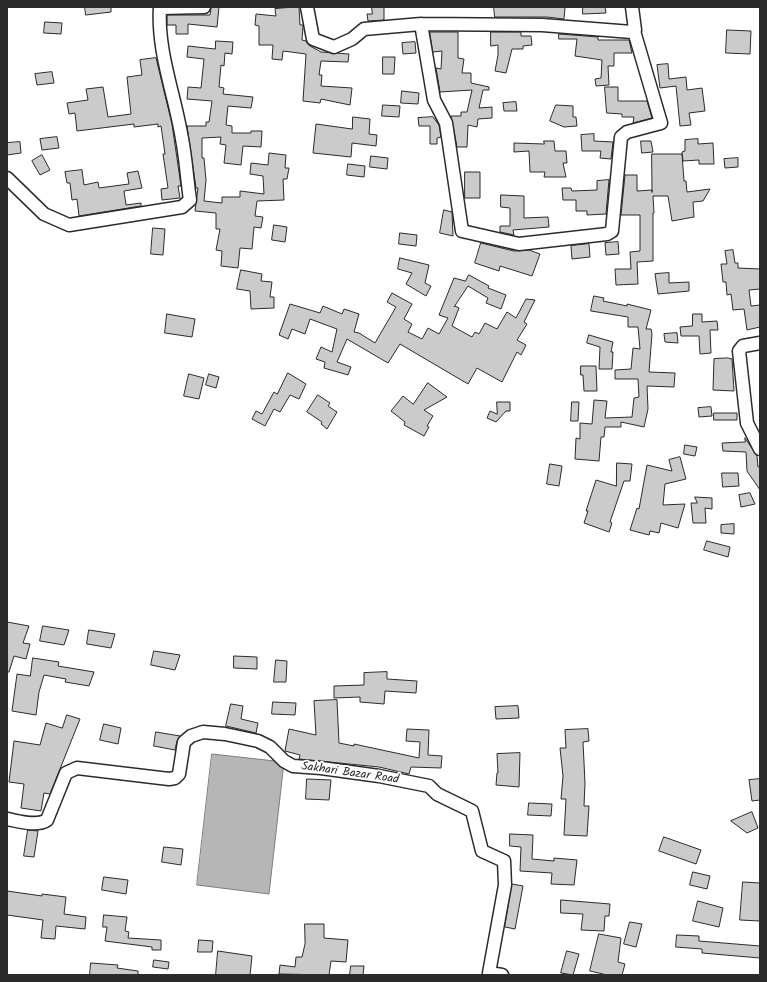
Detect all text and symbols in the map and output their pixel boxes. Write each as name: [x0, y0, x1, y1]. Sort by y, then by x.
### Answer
street label: Sakhari Bazar Road: [300, 760, 400, 788]

